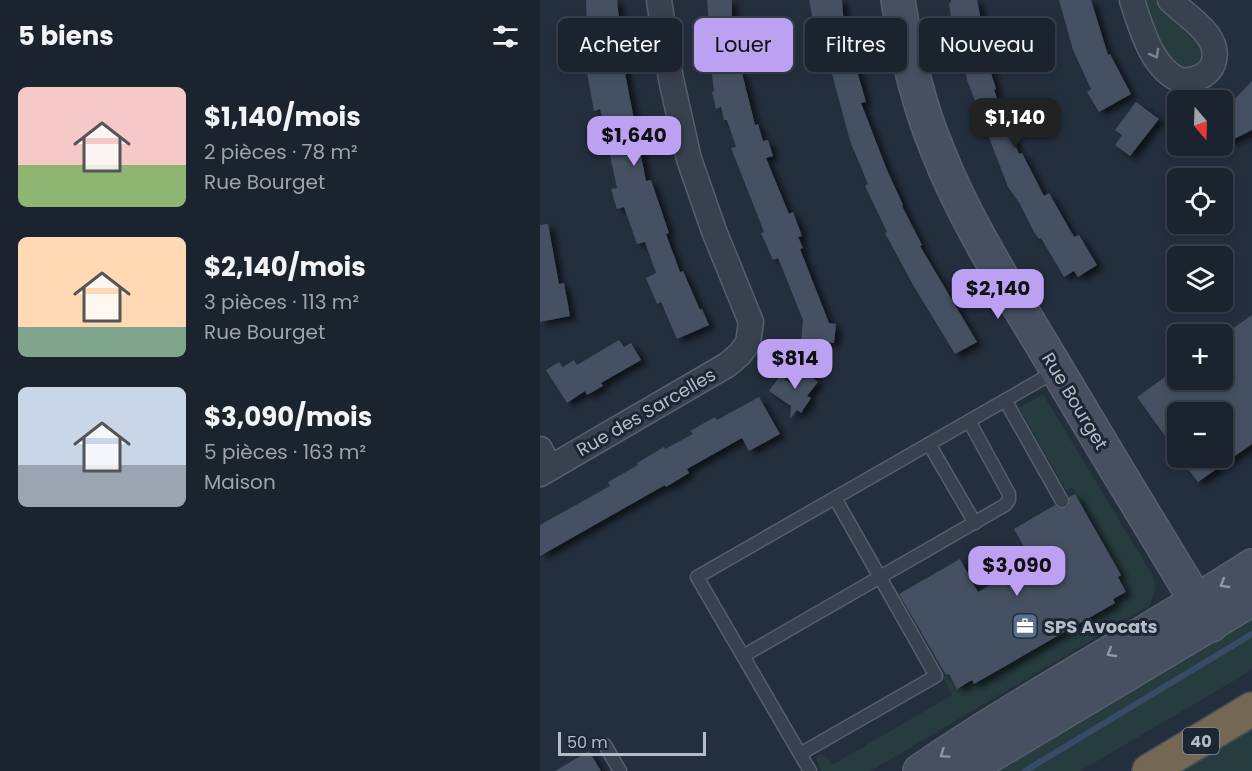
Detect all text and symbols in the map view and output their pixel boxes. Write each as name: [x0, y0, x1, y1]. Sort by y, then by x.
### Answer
text: 5 biens: [18, 18, 114, 54]
chip: Acheter: [558, 18, 682, 72]
chip: Louer: [694, 18, 793, 72]
chip: Filtres: [805, 18, 907, 72]
chip: Nouveau: [919, 18, 1055, 72]
icon: filters: [489, 20, 522, 53]
one-way arrow: [1147, 48, 1159, 58]
north arrow: [1167, 90, 1233, 156]
map controls: [1167, 90, 1233, 468]
pin: $1,140: [966, 98, 1064, 149]
text: $1,140/mois: [204, 99, 361, 135]
text: $1,140: [985, 103, 1045, 131]
icon: home: [66, 111, 138, 183]
pin: $1,640: [585, 116, 683, 167]
text: $1,640: [601, 121, 667, 149]
text: 2 pièces · 78 m²: [204, 138, 358, 166]
text: Rue Bourget: [204, 168, 325, 196]
button: locate: [1167, 168, 1233, 234]
button: layers: [1167, 246, 1233, 312]
text: $2,140/mois: [204, 249, 366, 285]
icon: home: [66, 261, 138, 333]
pin: $2,140: [949, 269, 1047, 320]
text: $2,140: [966, 274, 1030, 302]
text: 3 pièces · 113 m²: [204, 288, 359, 316]
text: Rue Bourget: [204, 318, 325, 346]
button: +: [1167, 324, 1233, 390]
pin: $814: [759, 339, 831, 390]
text: $814: [771, 344, 819, 372]
street label: Rue Bourget: [1036, 348, 1114, 454]
street label: Rue des Sarcelles: [572, 362, 720, 462]
text: $3,090/mois: [204, 399, 372, 435]
button: −: [1167, 402, 1233, 468]
icon: home: [66, 411, 138, 483]
text: 5 pièces · 163 m²: [204, 438, 366, 466]
text: Maison: [204, 468, 276, 496]
pin: $3,090: [968, 546, 1066, 597]
text: $3,090: [982, 551, 1052, 579]
one-way arrow: [1220, 576, 1230, 588]
office icon: SPS Avocats: [1010, 611, 1040, 641]
place label: SPS Avocats: [1044, 614, 1158, 639]
one-way arrow: [1107, 646, 1117, 657]
road number: 40: [1183, 728, 1219, 754]
scale bar: [558, 729, 706, 756]
text: 50 m: [567, 731, 608, 754]
one-way arrow: [940, 747, 951, 758]

